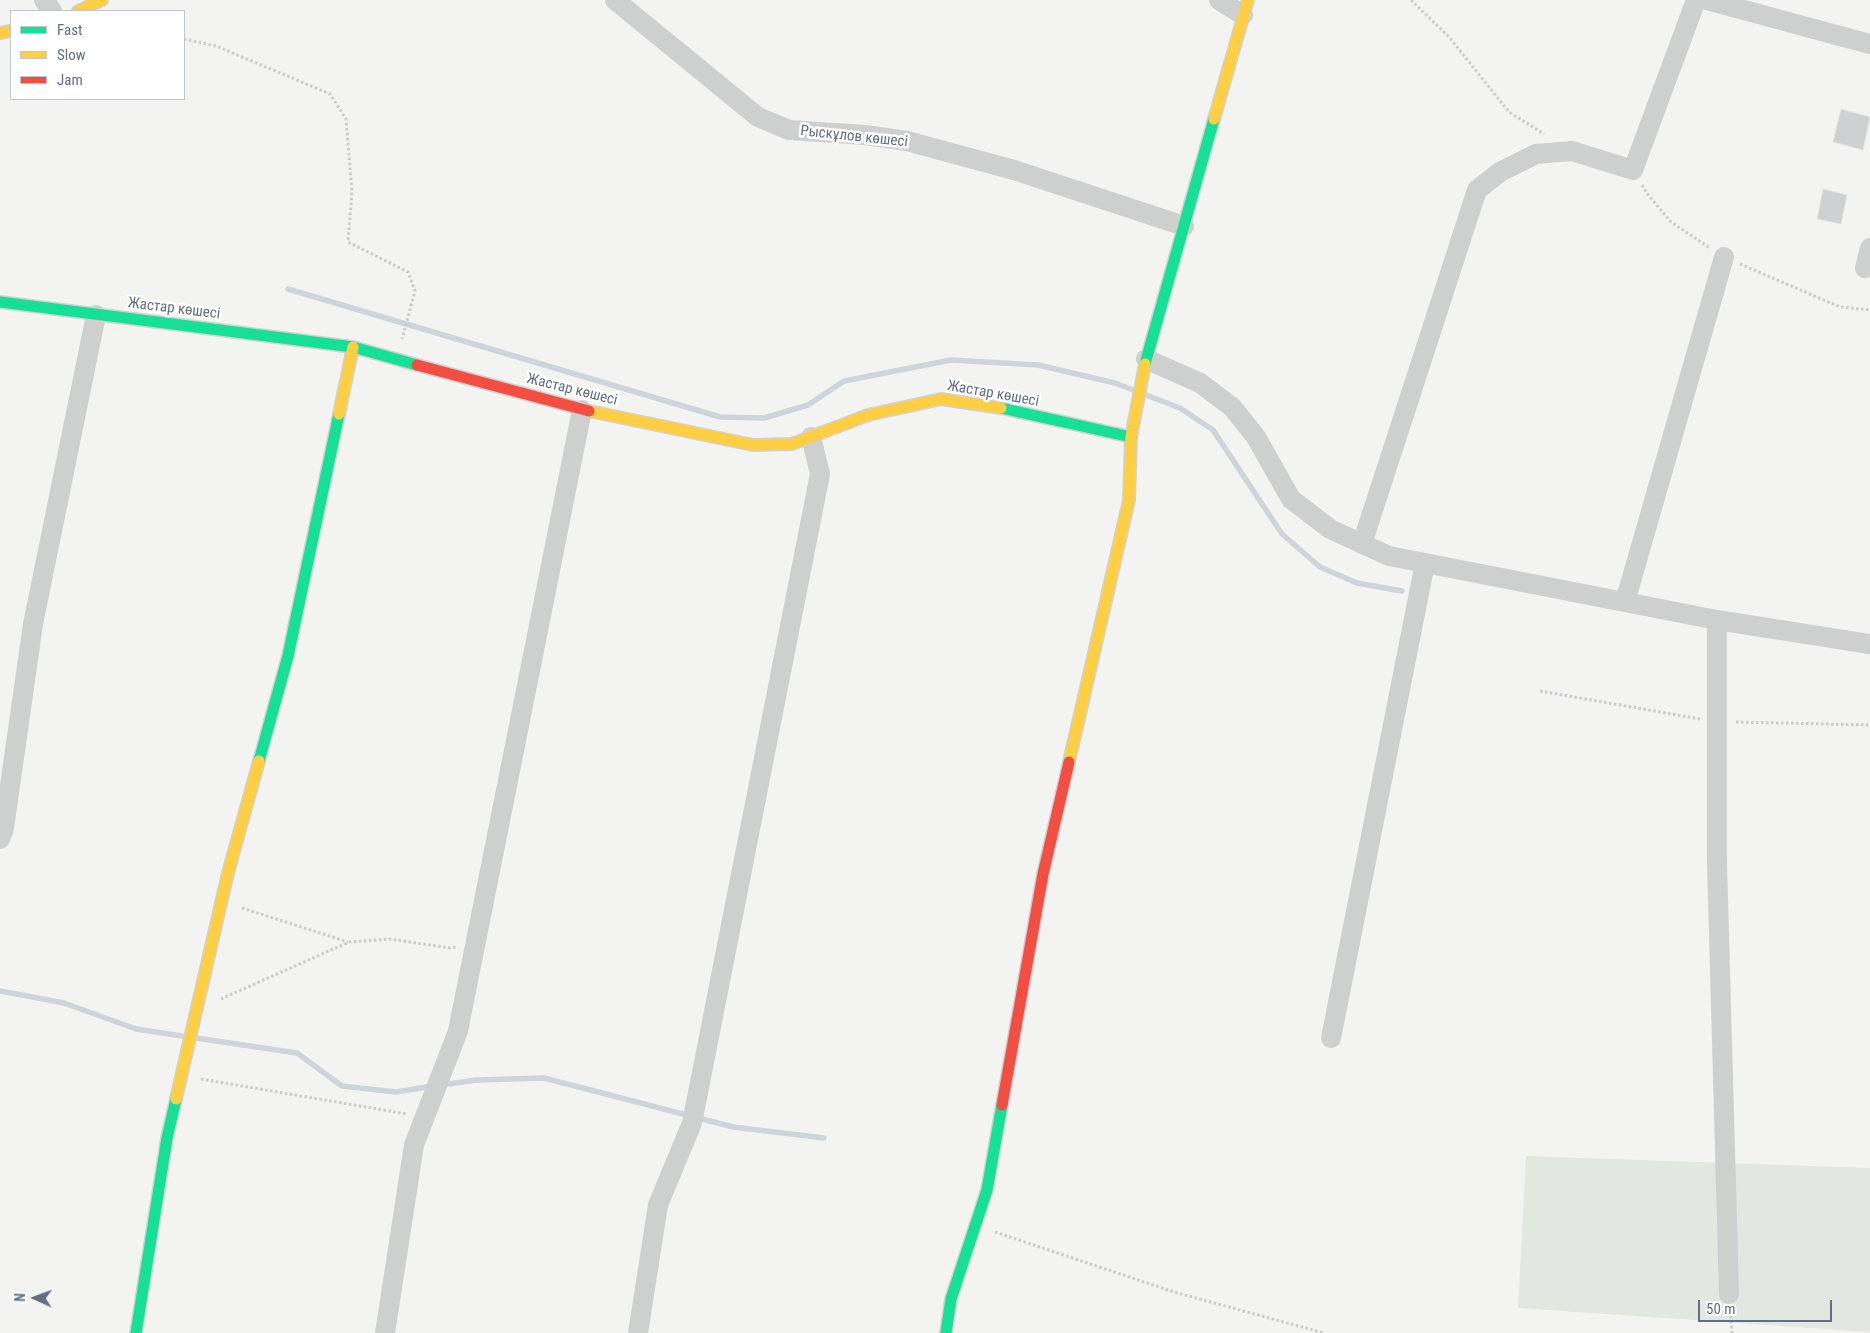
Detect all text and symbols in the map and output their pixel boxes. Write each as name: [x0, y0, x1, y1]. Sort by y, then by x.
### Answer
legend: [10, 10, 185, 100]
text: Fast: [57, 21, 82, 39]
text: Slow: [57, 46, 86, 64]
text: Jam: [57, 71, 83, 89]
street label: Рыскұлов көшесі: [799, 122, 909, 152]
street label: Жастар көшесі: [127, 294, 221, 324]
street label: Жастар көшесі: [525, 370, 619, 410]
street label: Жастар көшесі: [946, 377, 1040, 411]
north arrow: [10, 1273, 60, 1323]
scale bar: [1700, 1290, 1834, 1322]
text: N: [12, 1293, 28, 1302]
text: 50 m: [1706, 1300, 1736, 1318]

